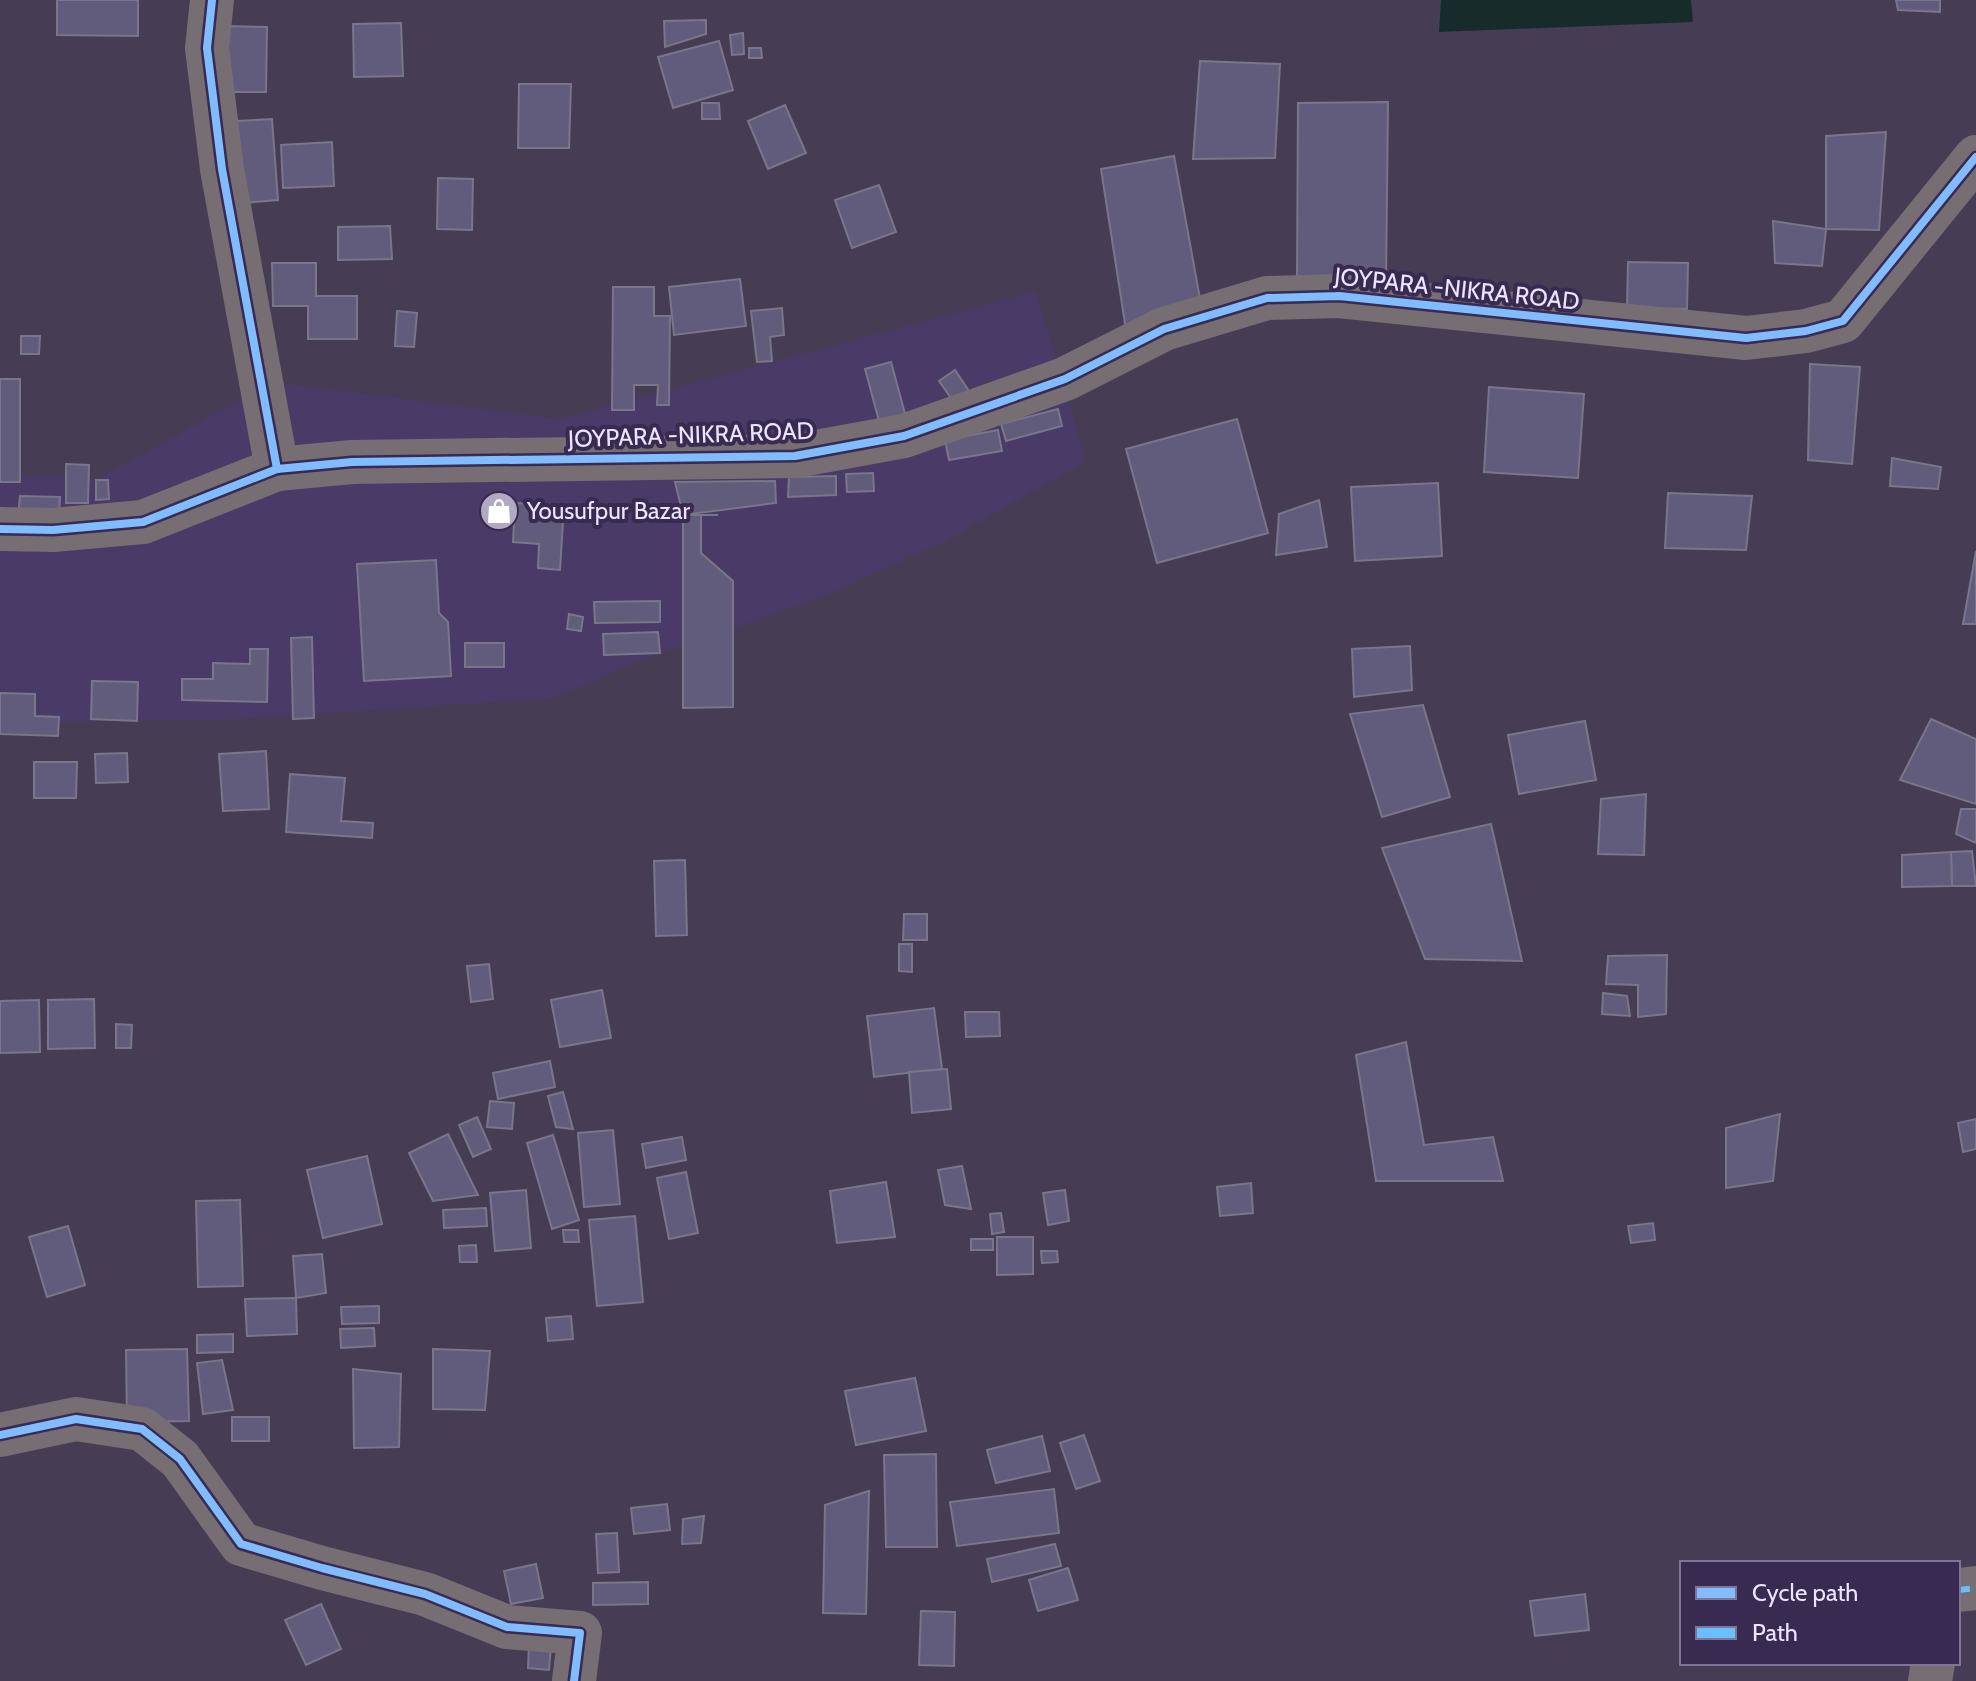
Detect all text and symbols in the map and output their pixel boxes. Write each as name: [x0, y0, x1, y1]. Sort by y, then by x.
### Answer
street label: JOYPARA -NIKRA ROAD: [1332, 261, 1581, 316]
street label: JOYPARA -NIKRA ROAD: [566, 416, 814, 453]
shop icon: Yousufpur Bazar: [478, 490, 520, 532]
place label: Yousufpur Bazar: [526, 496, 690, 525]
legend: [1680, 1561, 1960, 1665]
text: Cycle path: [1752, 1578, 1858, 1607]
text: Path: [1752, 1618, 1798, 1647]

